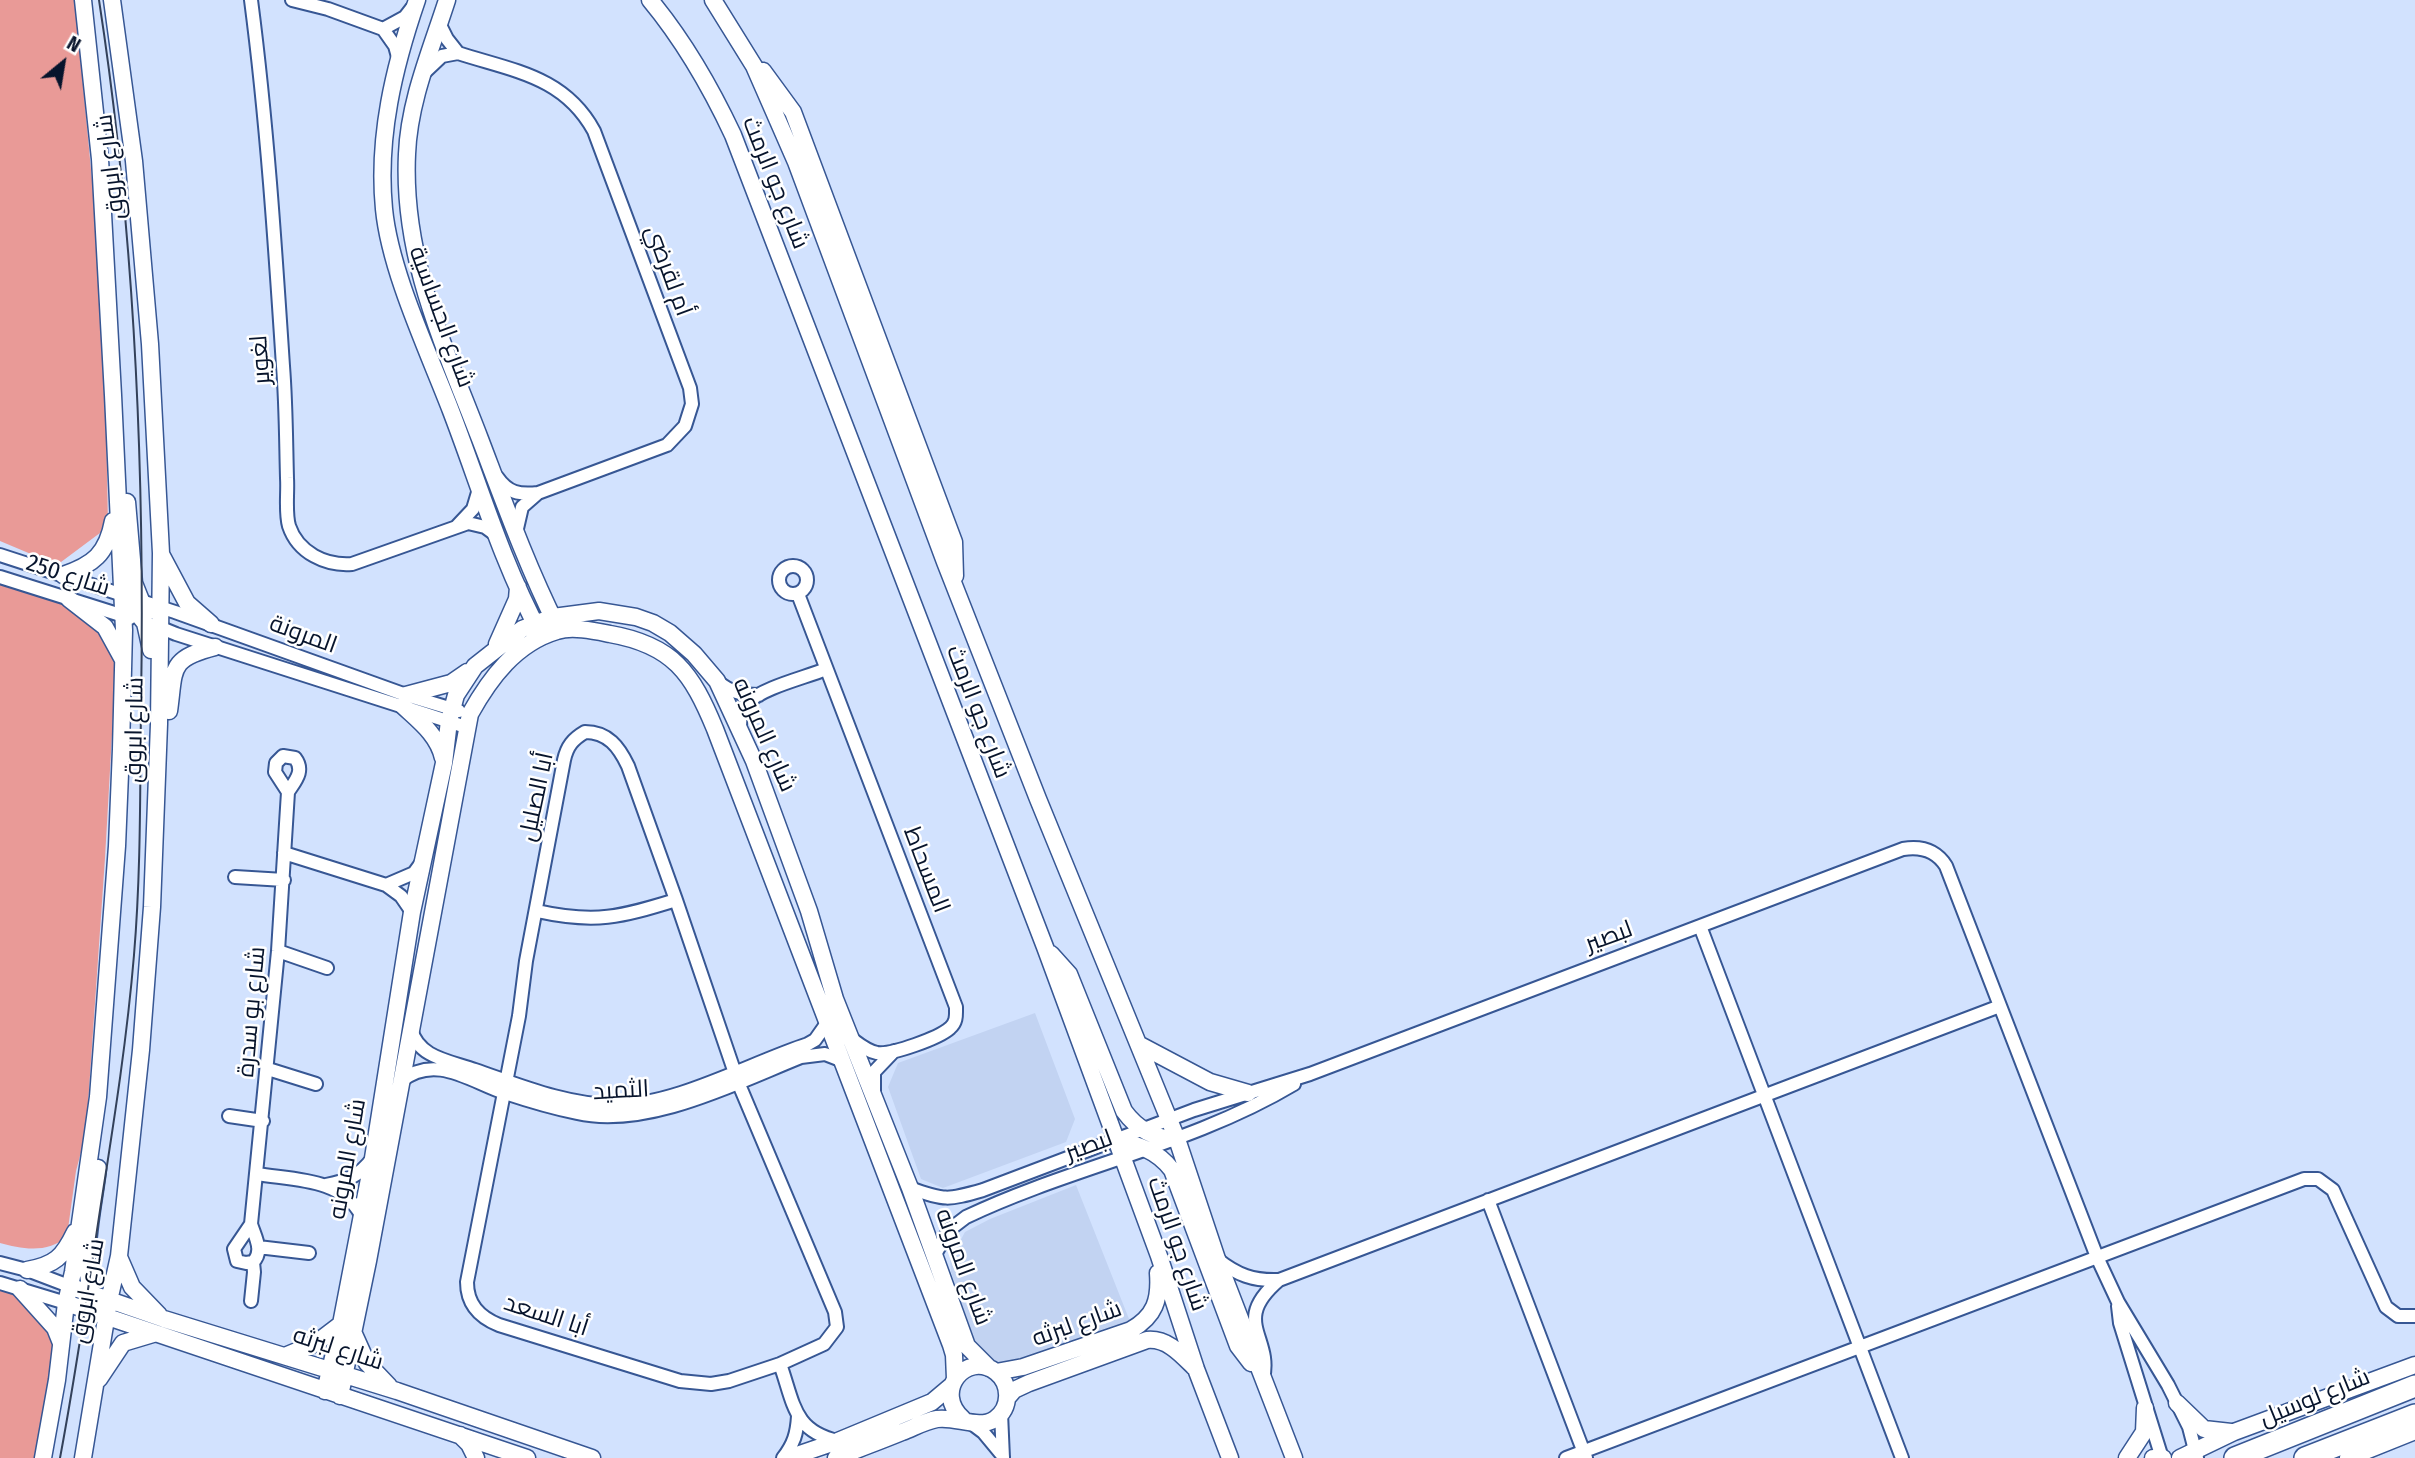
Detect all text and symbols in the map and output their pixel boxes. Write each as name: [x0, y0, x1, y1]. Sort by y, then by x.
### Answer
north arrow: [28, 28, 98, 98]
text: N: [63, 32, 84, 57]
street label: شارع ابروق: [90, 113, 132, 221]
street label: شارع جو الرمث: [735, 113, 815, 253]
street label: أم لقرضي: [638, 222, 698, 320]
street label: شارع الجساسية: [402, 242, 480, 392]
street label: لغوير: [245, 334, 277, 386]
street label: شارع 250: [23, 549, 113, 603]
street label: المرونة: [265, 610, 341, 660]
street label: شارع جو الرمث: [939, 641, 1017, 783]
street label: شارع المرونه: [726, 673, 802, 797]
street label: شارع ابروق: [120, 677, 150, 783]
street label: أبا الصليل: [514, 750, 560, 844]
street label: المسحاط: [896, 823, 956, 917]
street label: لبصير: [1581, 915, 1637, 959]
street label: شارع بو سدرة: [232, 945, 272, 1079]
street label: الثميد: [592, 1075, 650, 1107]
street label: شارع المرونه: [323, 1096, 373, 1222]
street label: لبصير: [1061, 1124, 1117, 1168]
street label: شارع جو الرمث: [1141, 1173, 1213, 1315]
street label: شارع المرونه: [929, 1205, 997, 1329]
street label: شارع ابروق: [65, 1236, 111, 1346]
street label: أبا السعد: [500, 1289, 592, 1343]
street label: شارع لبرثه: [1028, 1295, 1126, 1353]
street label: شارع لبرثه: [289, 1321, 387, 1377]
street label: شارع لوسيل: [2256, 1363, 2374, 1433]

